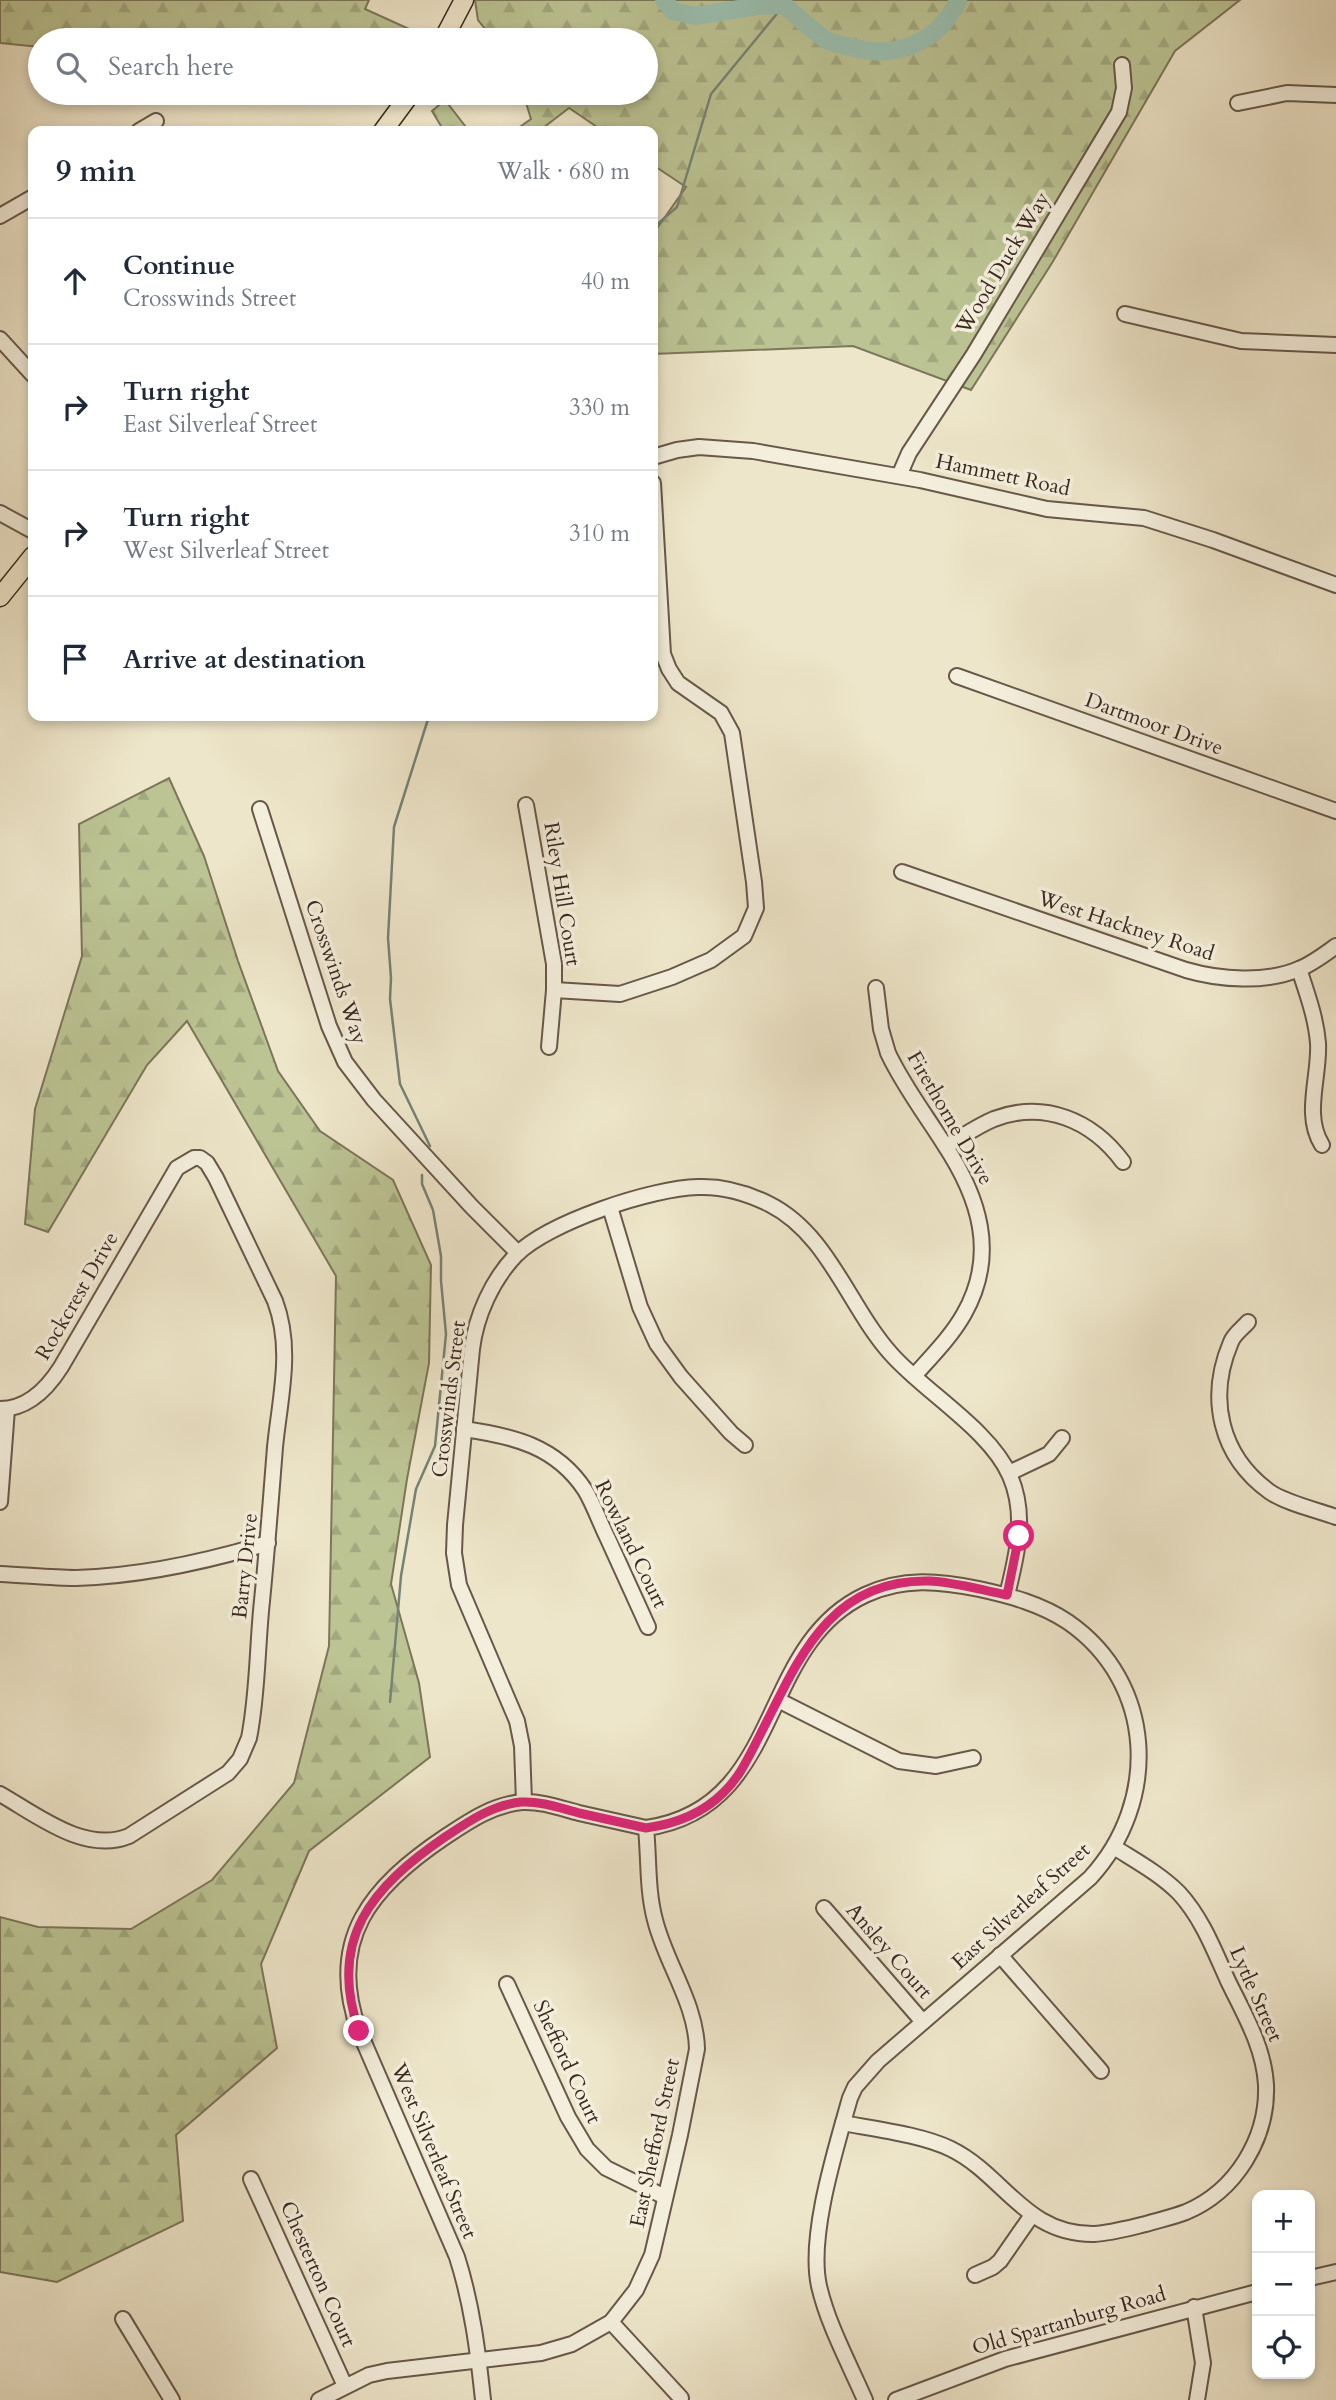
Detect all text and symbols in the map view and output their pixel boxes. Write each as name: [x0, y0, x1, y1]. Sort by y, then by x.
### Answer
search box: [28, 28, 658, 105]
icon: search: [52, 48, 90, 86]
text: Search here: [108, 49, 234, 84]
text: 9 min: [56, 151, 136, 192]
text: Walk · 680 m: [497, 156, 630, 187]
street label: Wood Duck Way: [949, 186, 1057, 340]
text: Continue: [123, 248, 235, 283]
icon: ahead: [56, 262, 94, 300]
text: 40 m: [581, 266, 630, 297]
text: Crosswinds Street: [123, 283, 296, 314]
text: Turn right: [123, 374, 250, 409]
icon: right: [56, 388, 94, 426]
text: 330 m: [569, 392, 630, 423]
text: East Silverleaf Street: [123, 409, 317, 440]
street label: Hammett Road: [933, 447, 1073, 503]
text: Turn right: [123, 500, 250, 535]
icon: right: [56, 514, 94, 552]
text: 310 m: [569, 518, 630, 549]
text: West Silverleaf Street: [123, 535, 329, 566]
icon: arrive: [56, 640, 94, 678]
text: Arrive at destination: [123, 642, 366, 677]
street label: Dartmoor Drive: [1081, 686, 1227, 762]
street label: Riley Hill Court: [536, 820, 588, 968]
street label: West Hackney Road: [1033, 883, 1218, 968]
street label: Crosswinds Way: [298, 896, 374, 1048]
street label: Firethorne Drive: [900, 1046, 1000, 1190]
street label: Rockcrest Drive: [29, 1227, 125, 1365]
street label: Crosswinds Street: [425, 1318, 473, 1479]
street label: Rowland Court: [587, 1475, 675, 1613]
street label: Barry Drive: [225, 1512, 265, 1620]
route start: [1003, 1520, 1034, 1551]
street label: East Silverleaf Street: [945, 1836, 1097, 1976]
street label: Ansley Court: [839, 1897, 939, 2006]
street label: Lytle Street: [1222, 1942, 1290, 2047]
street label: Shefford Court: [526, 1995, 608, 2129]
route end: [343, 2015, 374, 2046]
street label: East Shefford Street: [623, 2056, 687, 2230]
street label: West Silverleaf Street: [384, 2058, 484, 2244]
map controls: [1252, 2190, 1315, 2379]
button: +: [1252, 2190, 1315, 2253]
street label: Chesterton Court: [273, 2196, 363, 2352]
button: −: [1252, 2253, 1315, 2316]
street label: Old Spartanburg Road: [969, 2279, 1169, 2363]
button: locate: [1252, 2316, 1315, 2379]

